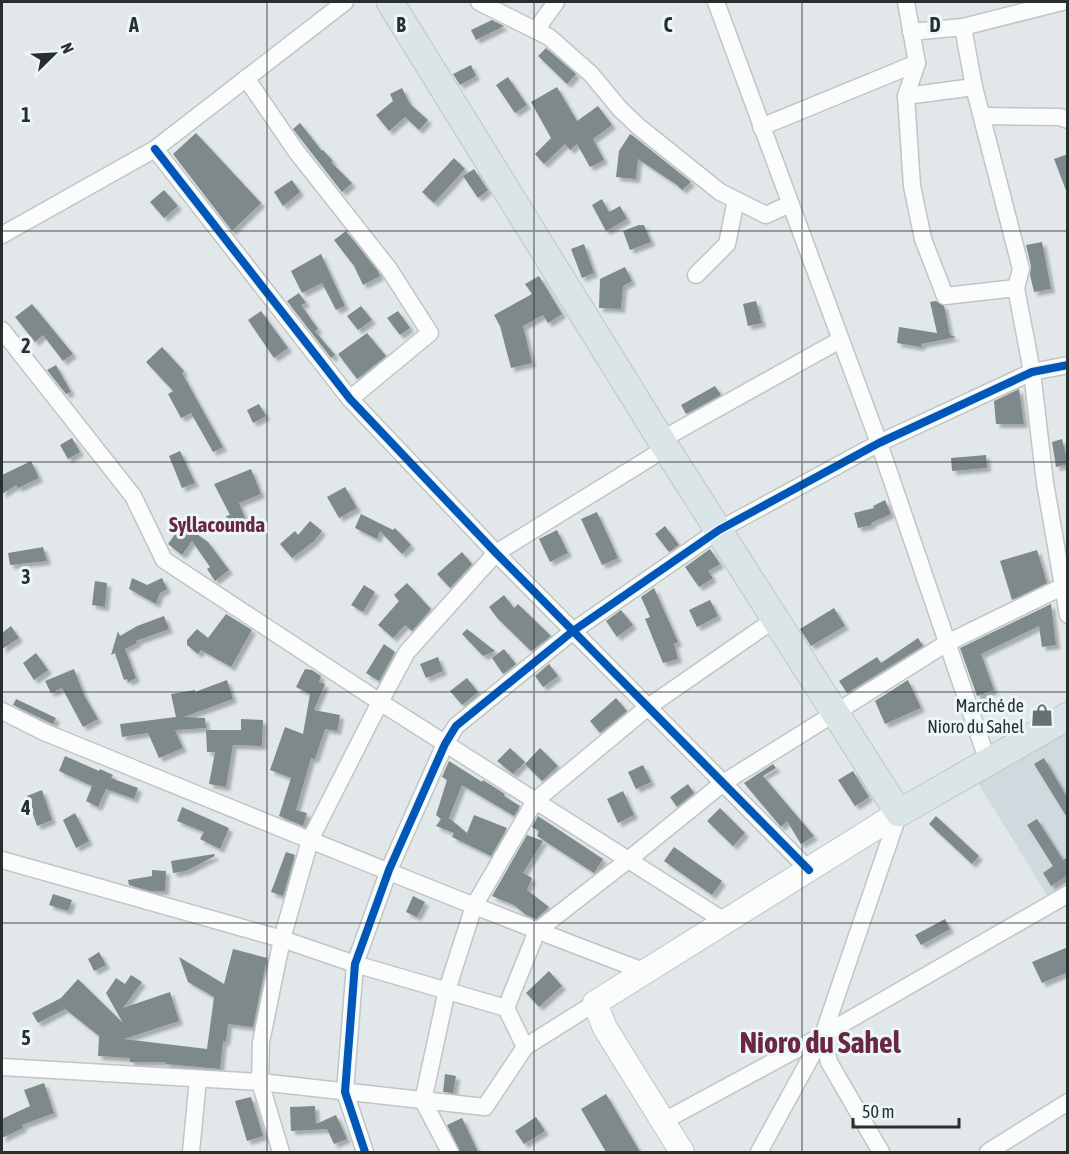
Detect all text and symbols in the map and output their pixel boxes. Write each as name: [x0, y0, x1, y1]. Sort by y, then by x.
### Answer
text: A: [128, 13, 139, 36]
text: B: [396, 13, 406, 36]
text: C: [664, 13, 673, 36]
text: D: [929, 13, 941, 36]
north arrow: [24, 24, 84, 84]
text: N: [58, 40, 78, 56]
text: 1: [21, 103, 31, 126]
text: 2: [21, 334, 31, 357]
district label: Syllacounda: [169, 512, 265, 536]
text: 3: [21, 565, 31, 588]
place label: Marché de Nioro du Sahel: [927, 695, 1024, 737]
shop icon: Marché de Nioro du Sahel: [1029, 702, 1055, 728]
text: 4: [20, 796, 31, 819]
district label: Nioro du Sahel: [739, 1025, 902, 1059]
text: 5: [21, 1026, 31, 1049]
scale bar: [853, 1091, 960, 1129]
text: 50 m: [862, 1101, 894, 1122]

